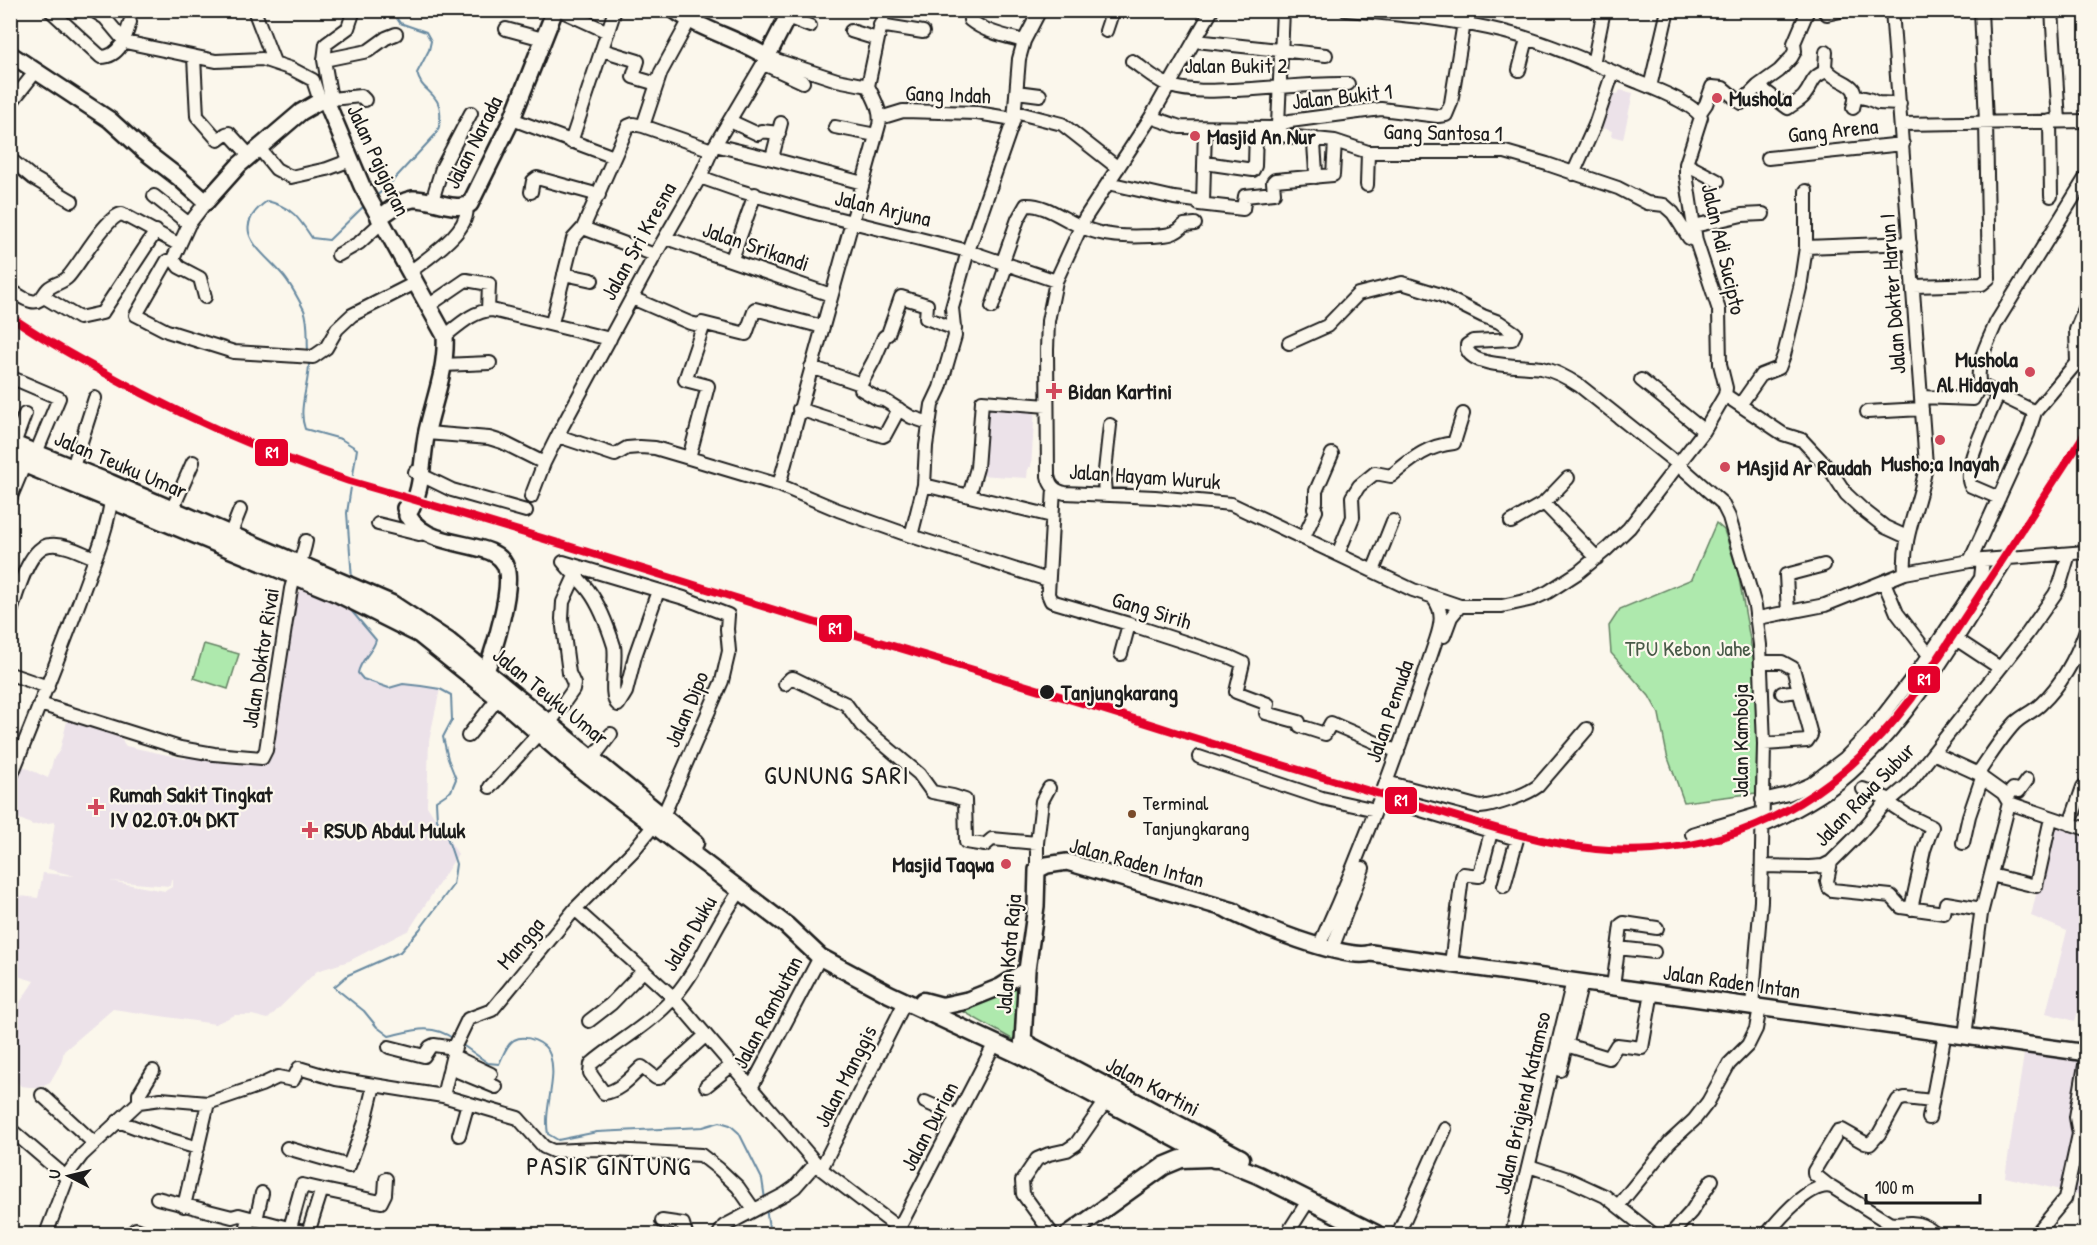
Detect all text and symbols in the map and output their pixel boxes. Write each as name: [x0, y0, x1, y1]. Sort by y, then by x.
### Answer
street label: Jalan Bukit 2: [1184, 50, 1288, 80]
street label: Jalan Bukit 1: [1290, 76, 1394, 116]
street label: Gang Indah: [905, 78, 991, 110]
place label: Mushola: [1729, 83, 1792, 113]
street label: Jalan Narada: [437, 90, 509, 194]
marker: Mushola: [1710, 91, 1724, 105]
street label: Jalan Pajajaran: [340, 99, 418, 221]
street label: Gang Arena: [1786, 110, 1880, 150]
street label: Gang Santosa 1: [1383, 116, 1503, 148]
place label: Masjid An Nur: [1207, 121, 1316, 151]
marker: Masjid An Nur: [1188, 129, 1202, 143]
street label: Jalan Sri Kresna: [593, 176, 683, 305]
street label: Jalan Adi Sucipto: [1694, 180, 1754, 318]
street label: Jalan Arjuna: [832, 182, 934, 234]
street label: Jalan Dokter Harun I: [1871, 213, 1913, 375]
street label: Jalan Srikandi: [699, 214, 813, 278]
place label: Mushola Al Hidayah: [1937, 344, 2019, 400]
marker: Mushola Al Hidayah: [2023, 365, 2037, 379]
place label: Bidan Kartini: [1068, 376, 1172, 406]
marker: Bidan Kartini: [1045, 382, 1063, 400]
street label: Jalan Teuku Umar: [50, 423, 192, 506]
marker: Musho;a Inayah: [1933, 433, 1947, 447]
line badge: R1: [254, 438, 289, 467]
text: R1: [265, 441, 279, 463]
place label: Musho;a Inayah: [1881, 448, 2000, 479]
place label: MAsjid Ar Raudah: [1737, 452, 1872, 482]
street label: Jalan Hayam Wuruk: [1068, 456, 1222, 496]
marker: MAsjid Ar Raudah: [1718, 460, 1732, 474]
street label: Gang Sirih: [1109, 584, 1195, 636]
street label: Jalan Doktor Rivai: [234, 586, 286, 730]
line badge: R1: [818, 614, 853, 643]
text: R1: [828, 617, 842, 639]
park label: TPU Kebon Jahe: [1625, 633, 1751, 663]
street label: Jalan Teuku Umar: [487, 640, 616, 752]
street label: Jalan Pemuda: [1357, 655, 1421, 766]
line badge: R1: [1907, 665, 1941, 694]
street label: Jalan Dipo: [657, 666, 715, 752]
text: R1: [1917, 668, 1931, 690]
place label: Tanjungkarang: [1060, 677, 1178, 708]
marker: Tanjungkarang: [1038, 683, 1056, 701]
street label: Jalan Kamboja: [1725, 684, 1755, 798]
street label: Jalan Rawa Subur: [1807, 735, 1922, 853]
district label: GUNUNG SARI: [764, 757, 910, 792]
place label: Rumah Sakit Tingkat IV 02.07.04 DKT: [110, 779, 274, 834]
line badge: R1: [1384, 786, 1418, 815]
place label: Terminal Tanjungkarang: [1143, 789, 1250, 841]
text: R1: [1394, 789, 1408, 811]
marker: Rumah Sakit Tingkat IV 02.07.04 DKT: [87, 798, 105, 816]
marker: Terminal Tanjungkarang: [1126, 808, 1138, 820]
place label: RSUD Abdul Muluk: [324, 815, 466, 845]
marker: RSUD Abdul Muluk: [301, 821, 319, 839]
street label: Jalan Raden Intan: [1066, 830, 1208, 894]
place label: Masjid Taqwa: [892, 849, 994, 880]
marker: Masjid Taqwa: [999, 857, 1013, 871]
street label: Jalan Duku: [655, 889, 723, 976]
street label: Jalan Kota Raja: [988, 892, 1028, 1015]
street label: Mangga: [489, 910, 551, 976]
street label: Jalan Rambutan: [725, 950, 809, 1074]
street label: Jalan Raden Intan: [1661, 957, 1803, 1005]
street label: Jalan Brigjend Katamso: [1486, 1009, 1558, 1197]
street label: Jalan Manggis: [806, 1020, 884, 1132]
street label: Jalan Kartini: [1101, 1049, 1205, 1123]
street label: Jalan Durian: [893, 1076, 965, 1176]
north arrow: [39, 1146, 99, 1206]
district label: PASIR GINTUNG: [526, 1148, 692, 1183]
scale bar: [1866, 1167, 1980, 1205]
text: U: [43, 1168, 66, 1180]
text: 100 m: [1875, 1175, 1914, 1200]

